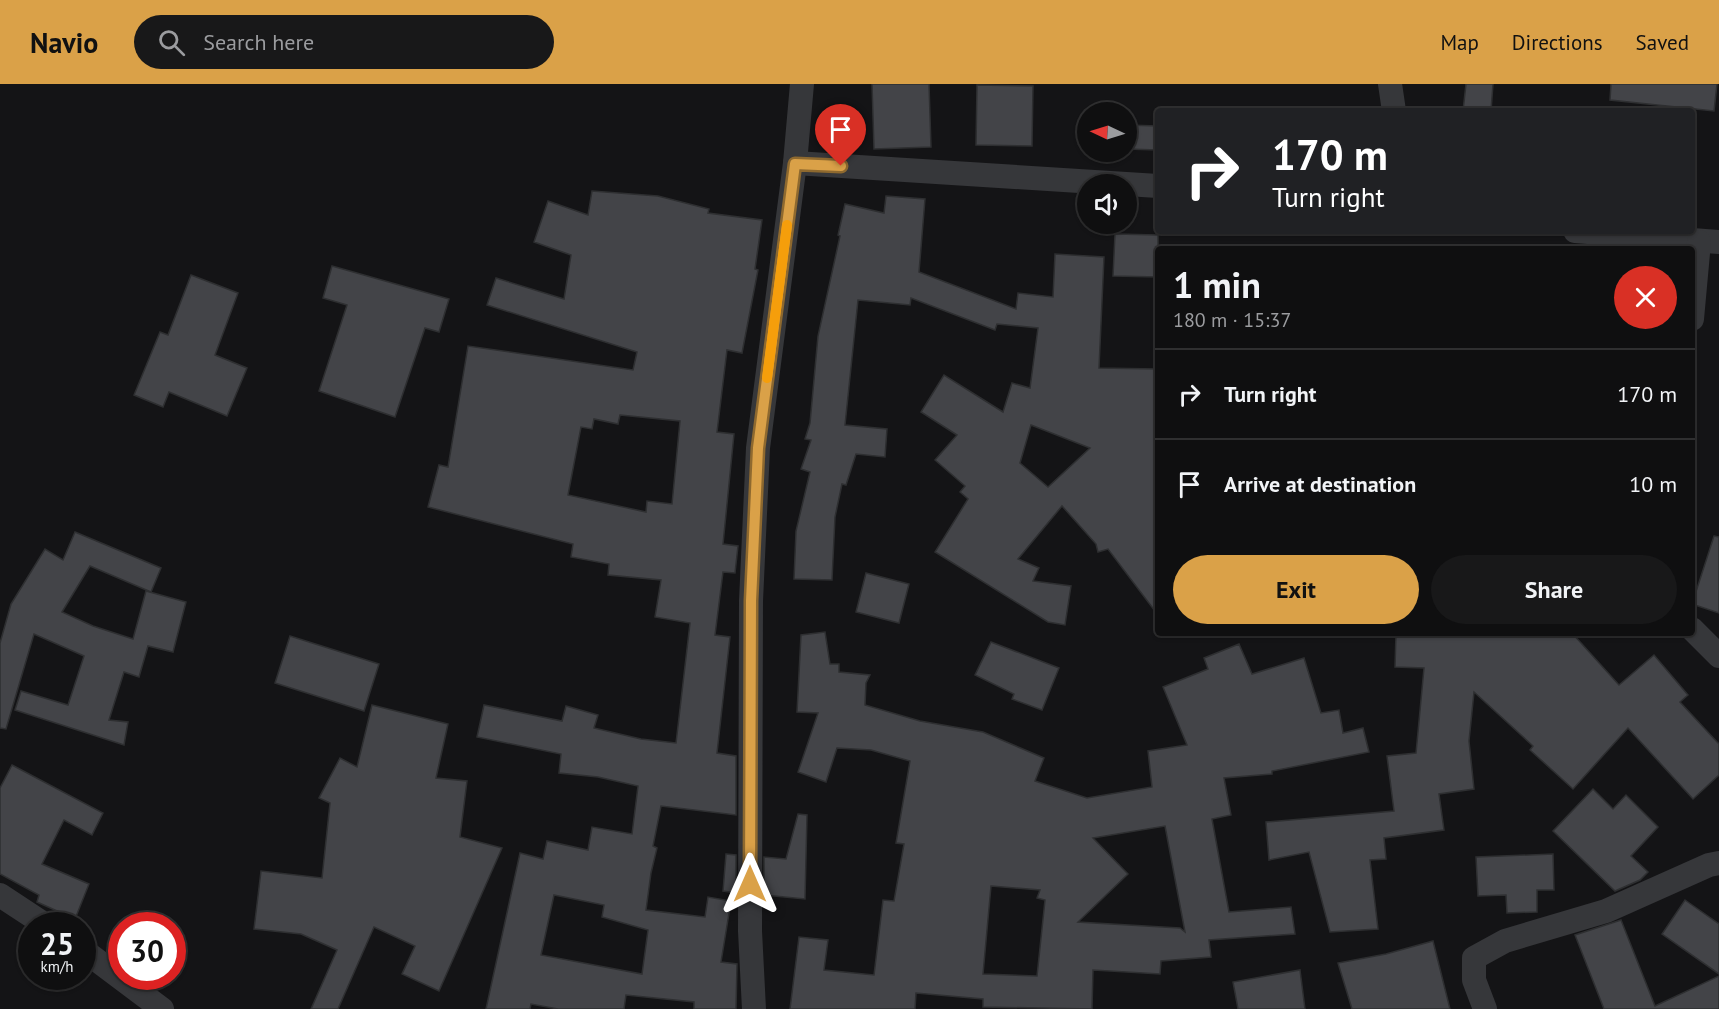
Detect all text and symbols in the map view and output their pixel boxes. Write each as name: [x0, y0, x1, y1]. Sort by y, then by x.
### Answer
search box: [134, 15, 554, 69]
text: Navio: [30, 24, 98, 61]
icon: search: [155, 26, 188, 59]
text: Search here: [203, 28, 314, 56]
text: Map: [1440, 29, 1479, 56]
text: Directions: [1512, 29, 1603, 56]
text: Saved: [1636, 29, 1689, 56]
north arrow: [1077, 102, 1137, 162]
map controls: [1077, 102, 1137, 234]
pin: [815, 104, 866, 166]
icon: arrive: [824, 113, 857, 146]
text: 170 m: [1272, 127, 1388, 182]
icon: right: [1173, 132, 1251, 210]
button: sound: [1077, 174, 1137, 234]
text: Turn right: [1272, 180, 1385, 214]
text: 1 min: [1173, 261, 1261, 308]
button: close: [1614, 266, 1677, 329]
text: 180 m · 15:37: [1173, 307, 1291, 333]
icon: right: [1173, 378, 1206, 411]
text: Turn right: [1224, 380, 1316, 408]
text: 170 m: [1617, 380, 1677, 408]
icon: arrive: [1173, 468, 1206, 501]
text: Arrive at destination: [1224, 470, 1416, 498]
text: 10 m: [1629, 470, 1677, 498]
button: Exit: [1173, 555, 1419, 624]
button: Share: [1431, 555, 1677, 624]
position arrow: [718, 852, 782, 916]
speed limit sign: 30: [108, 912, 186, 990]
text: 25: [40, 924, 74, 963]
text: km/h: [41, 957, 73, 976]

